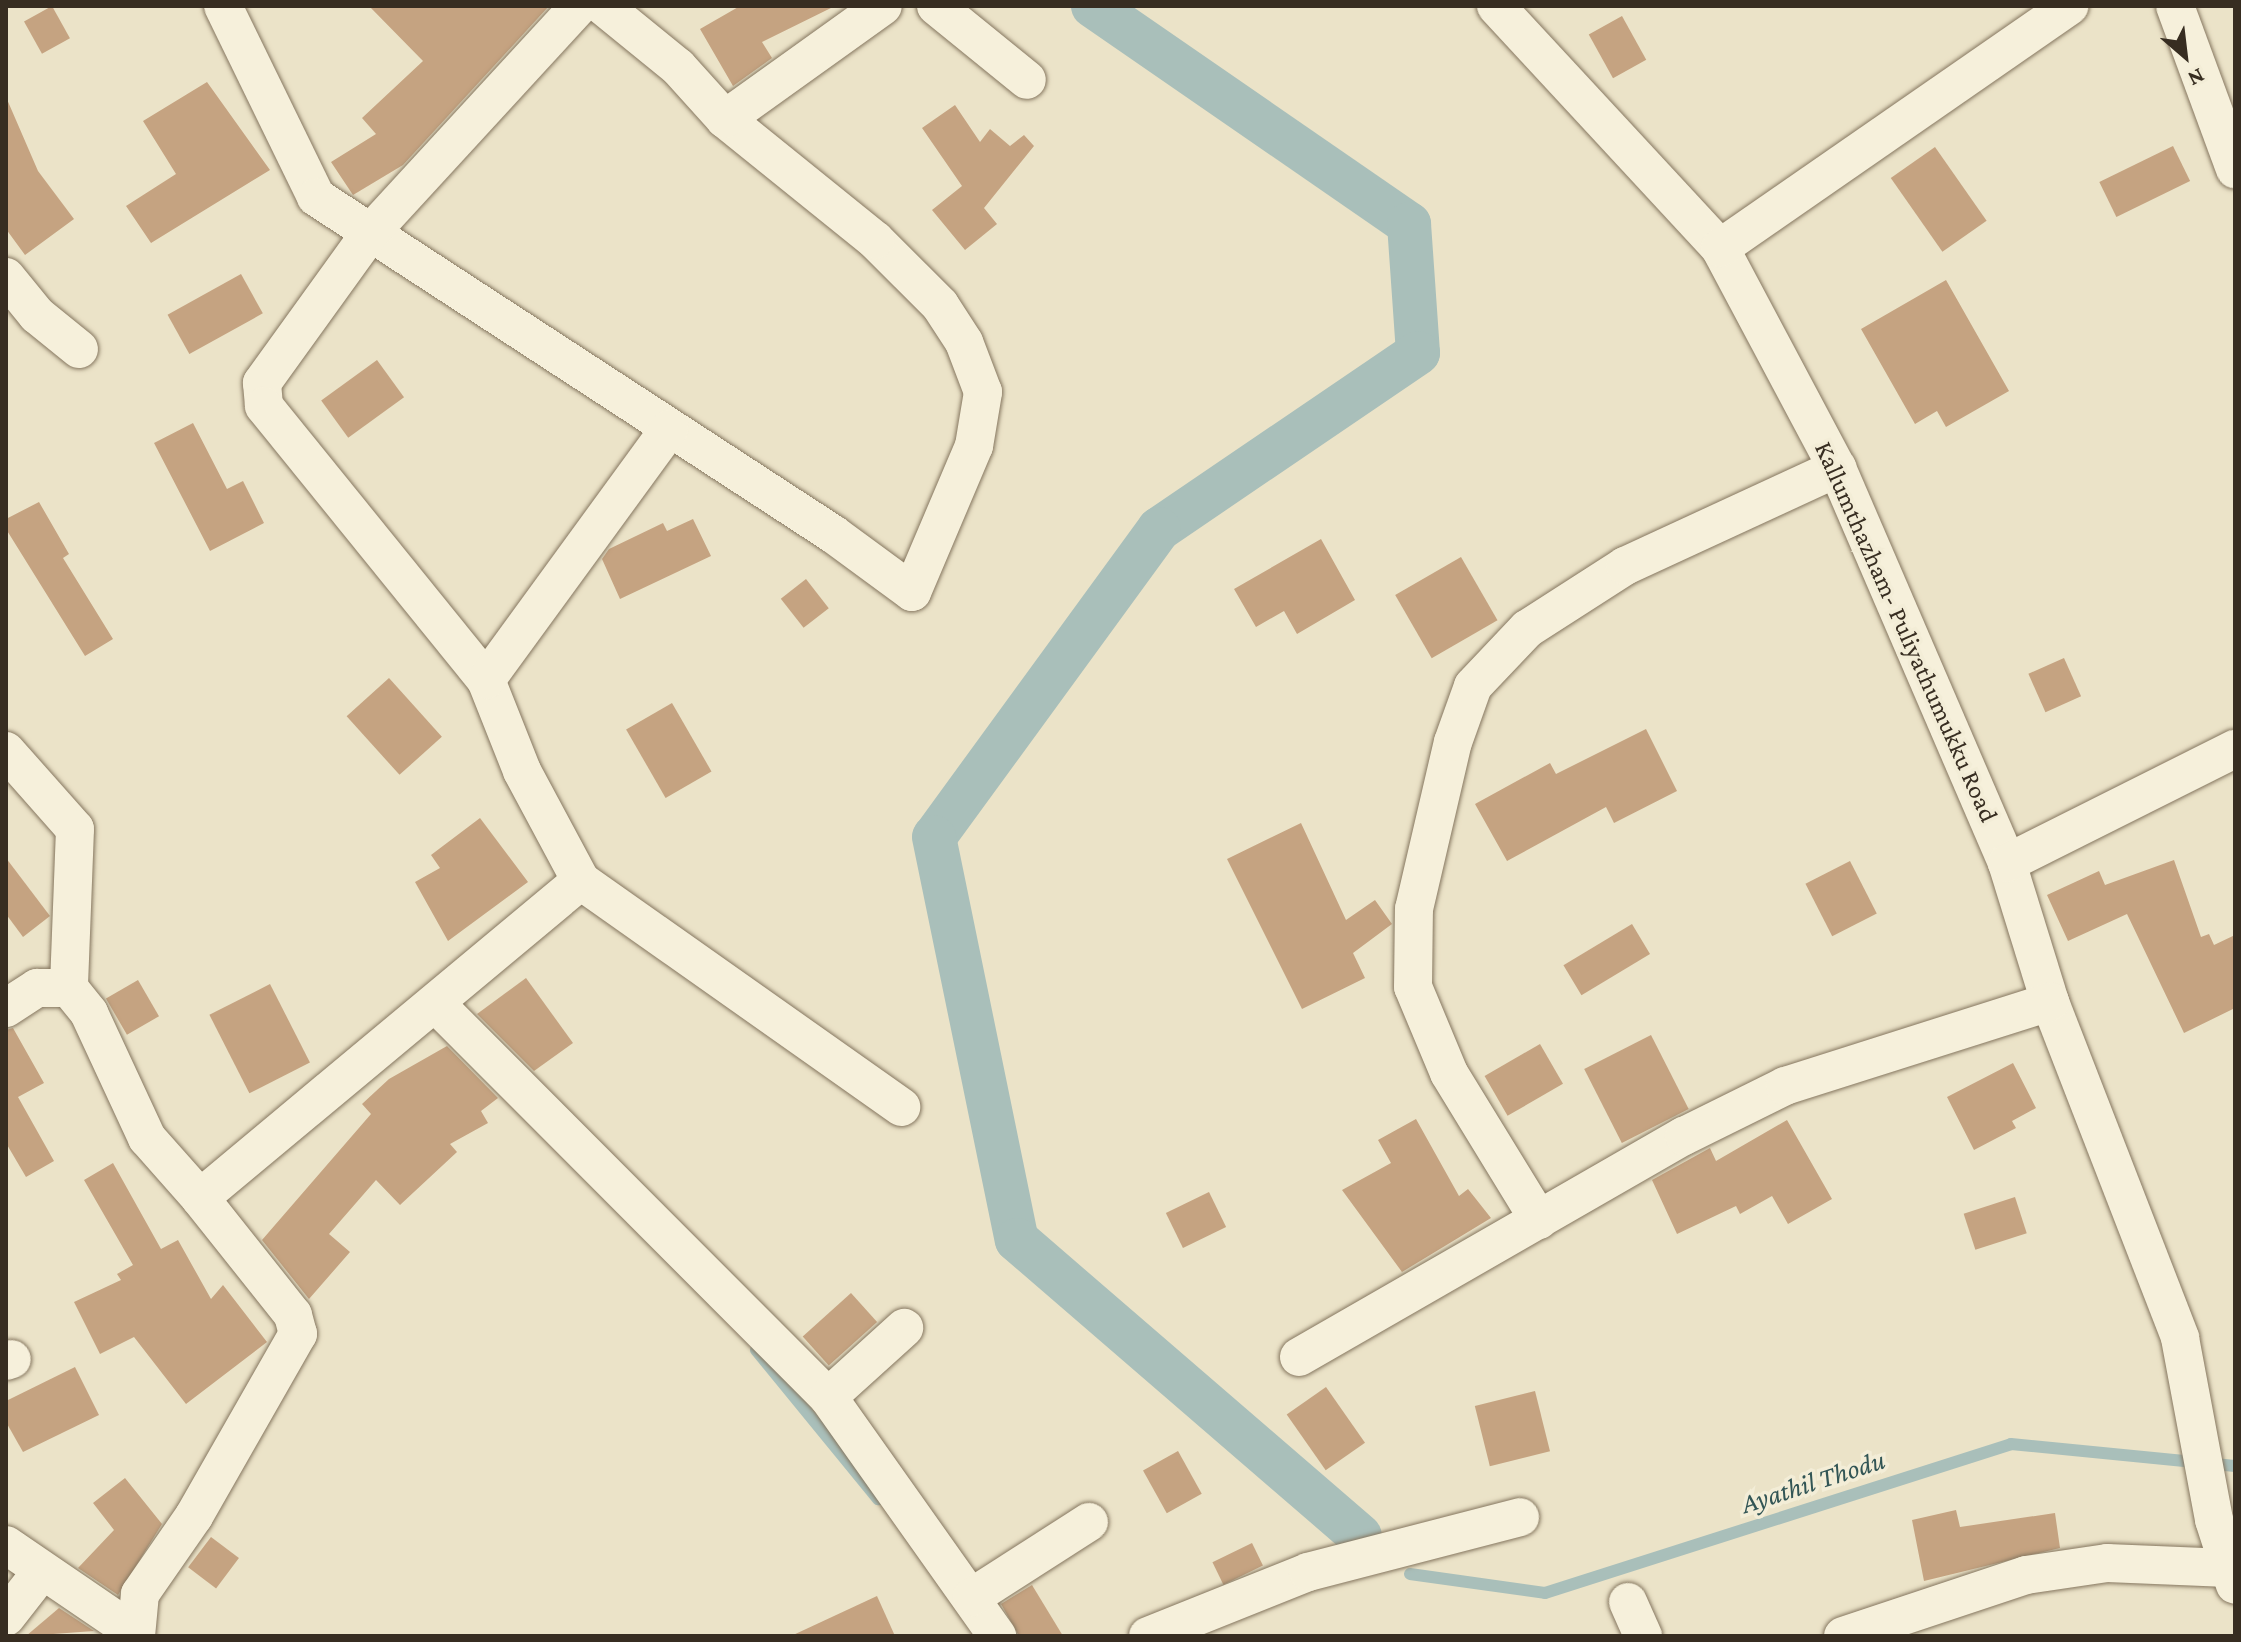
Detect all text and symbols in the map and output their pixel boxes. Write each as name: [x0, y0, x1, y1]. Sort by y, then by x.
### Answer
north arrow: [2145, 16, 2225, 96]
text: N: [2184, 63, 2209, 92]
street label: Kallumthazham- Puliyathumukku Road: [1808, 437, 2004, 827]
water label: Ayathil Thodu: [1737, 1443, 1889, 1521]

